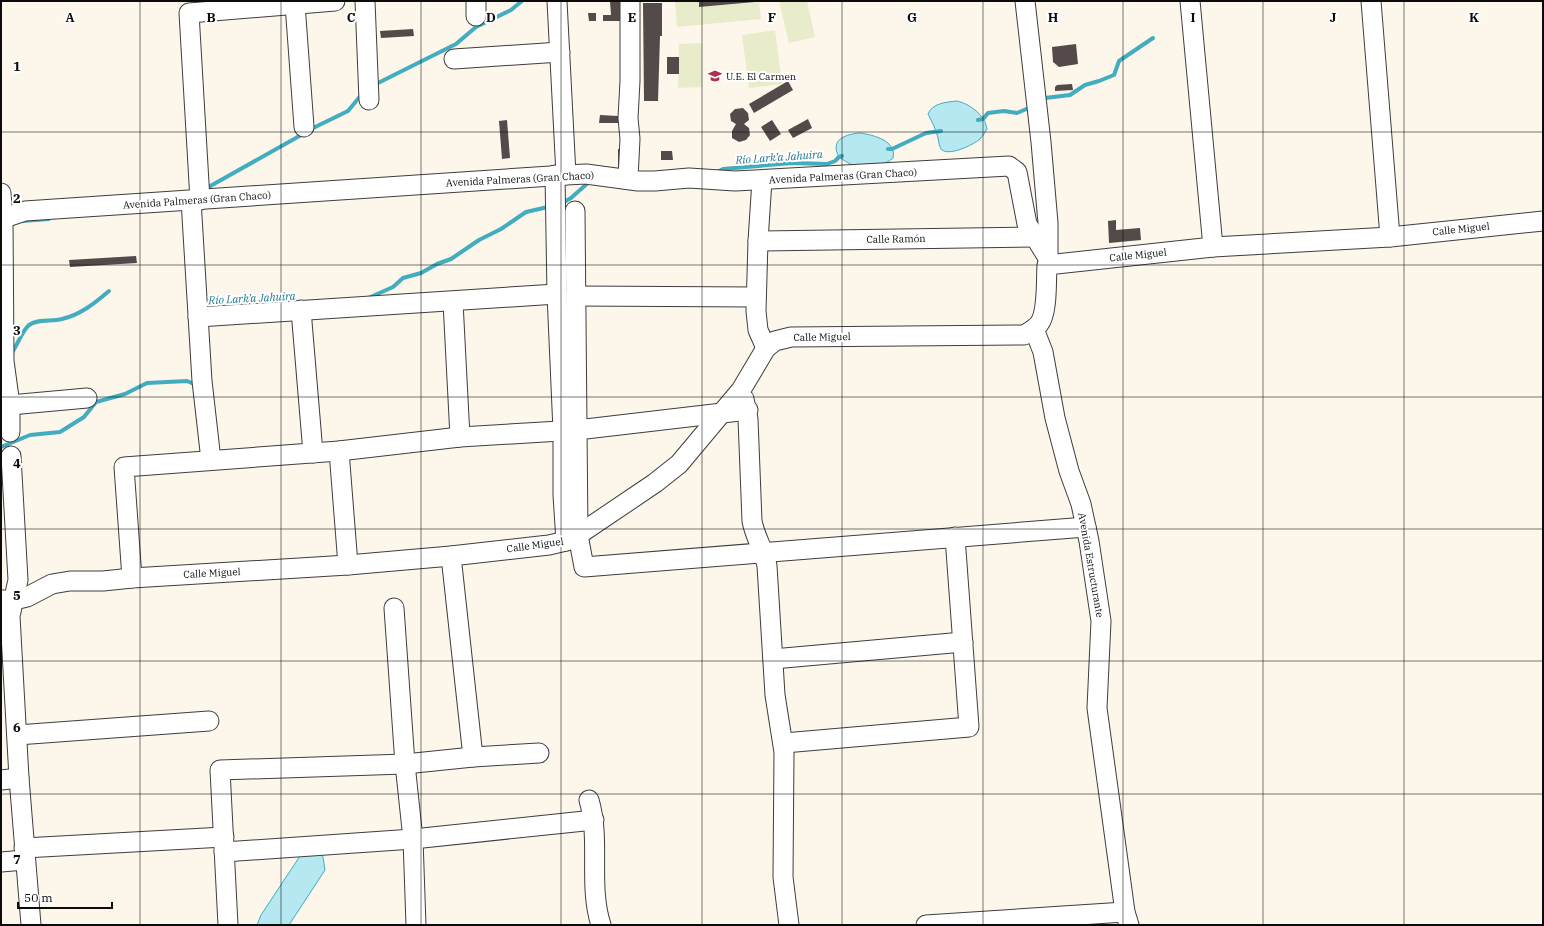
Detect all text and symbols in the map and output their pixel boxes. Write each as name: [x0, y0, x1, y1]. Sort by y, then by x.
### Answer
text: A: [65, 9, 75, 26]
text: B: [206, 9, 216, 26]
text: C: [347, 9, 356, 26]
text: D: [486, 9, 496, 26]
text: E: [628, 9, 636, 26]
text: F: [768, 9, 776, 26]
text: G: [907, 9, 917, 26]
text: H: [1048, 9, 1059, 26]
text: I: [1191, 9, 1196, 26]
text: J: [1330, 9, 1337, 26]
text: K: [1469, 9, 1479, 26]
text: 1: [13, 58, 21, 75]
school or university icon: U.E. El Carmen: [707, 68, 723, 84]
place label: U.E. El Carmen: [726, 70, 797, 83]
water label: Río Lark’a Jahuira: [734, 147, 823, 167]
street label: Avenida Palmeras (Gran Chaco): [769, 166, 917, 186]
street label: Avenida Palmeras (Gran Chaco): [446, 169, 594, 189]
street label: Avenida Palmeras (Gran Chaco): [123, 188, 271, 212]
text: 2: [13, 190, 21, 207]
street label: Calle Miguel: [1432, 220, 1490, 238]
street label: Calle Ramón: [866, 232, 926, 246]
street label: Calle Miguel: [1109, 246, 1167, 264]
water label: Río Lark’a Jahuira: [207, 289, 296, 307]
text: 3: [13, 322, 21, 339]
street label: Calle Miguel: [793, 330, 851, 344]
text: 4: [13, 455, 21, 472]
street label: Avenida Estructurante: [1075, 512, 1107, 618]
street label: Calle Miguel: [506, 535, 564, 555]
street label: Calle Miguel: [183, 565, 241, 581]
text: 5: [13, 587, 21, 604]
text: 6: [13, 719, 21, 736]
text: 7: [13, 851, 21, 868]
scale bar: [18, 884, 112, 910]
text: 50 m: [24, 890, 53, 905]

